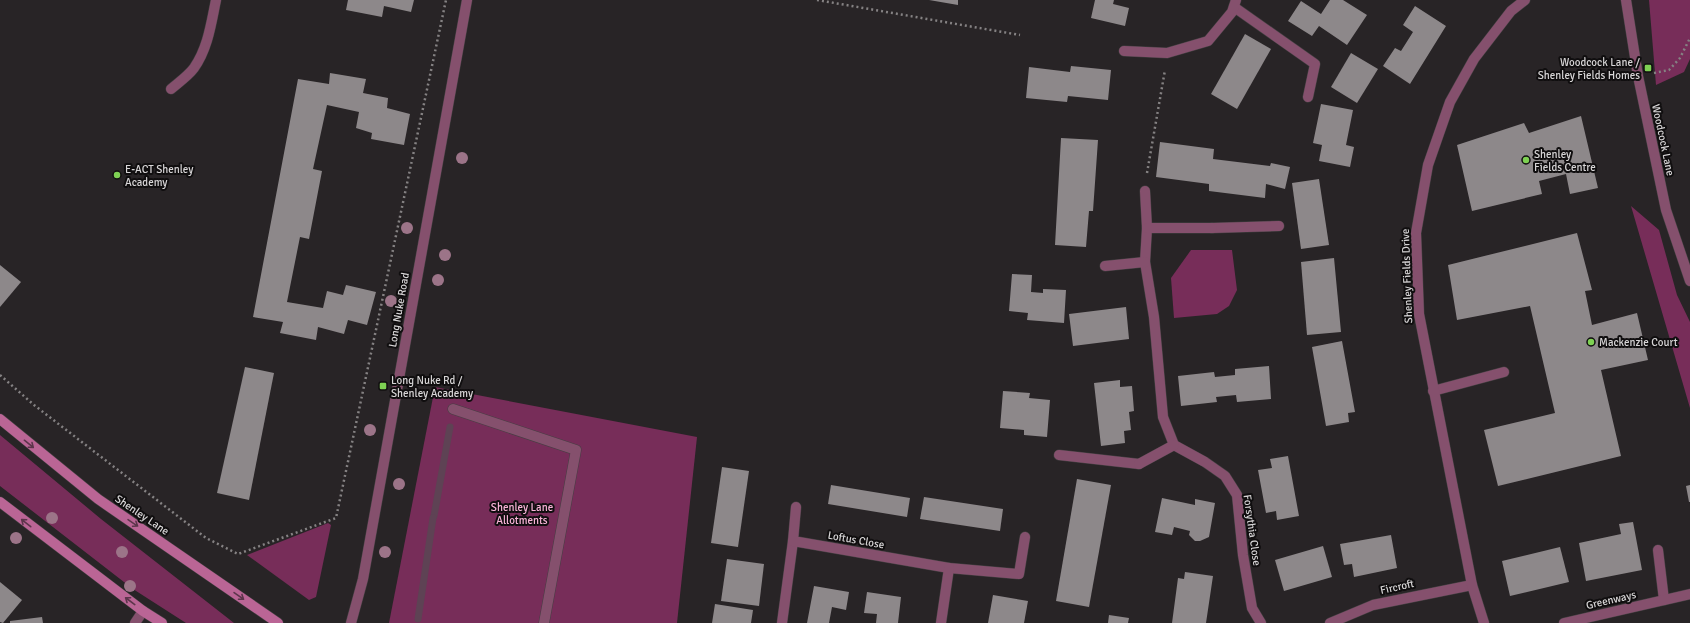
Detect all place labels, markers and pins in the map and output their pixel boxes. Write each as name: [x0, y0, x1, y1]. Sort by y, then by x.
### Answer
place label: Woodcock Lane / Shenley Fields Homes: [1538, 56, 1640, 82]
marker: Woodcock Lane / Shenley Fields Homes: [1643, 63, 1653, 73]
place label: Shenley Fields Centre: [1534, 148, 1596, 174]
marker: Shenley Fields Centre: [1521, 155, 1531, 165]
place label: E-ACT Shenley Academy: [125, 163, 194, 189]
marker: E-ACT Shenley Academy: [112, 170, 122, 180]
place label: Mackenzie Court: [1599, 336, 1678, 349]
marker: Mackenzie Court: [1586, 337, 1596, 347]
place label: Long Nuke Rd / Shenley Academy: [391, 374, 474, 400]
marker: Long Nuke Rd / Shenley Academy: [378, 381, 388, 391]

